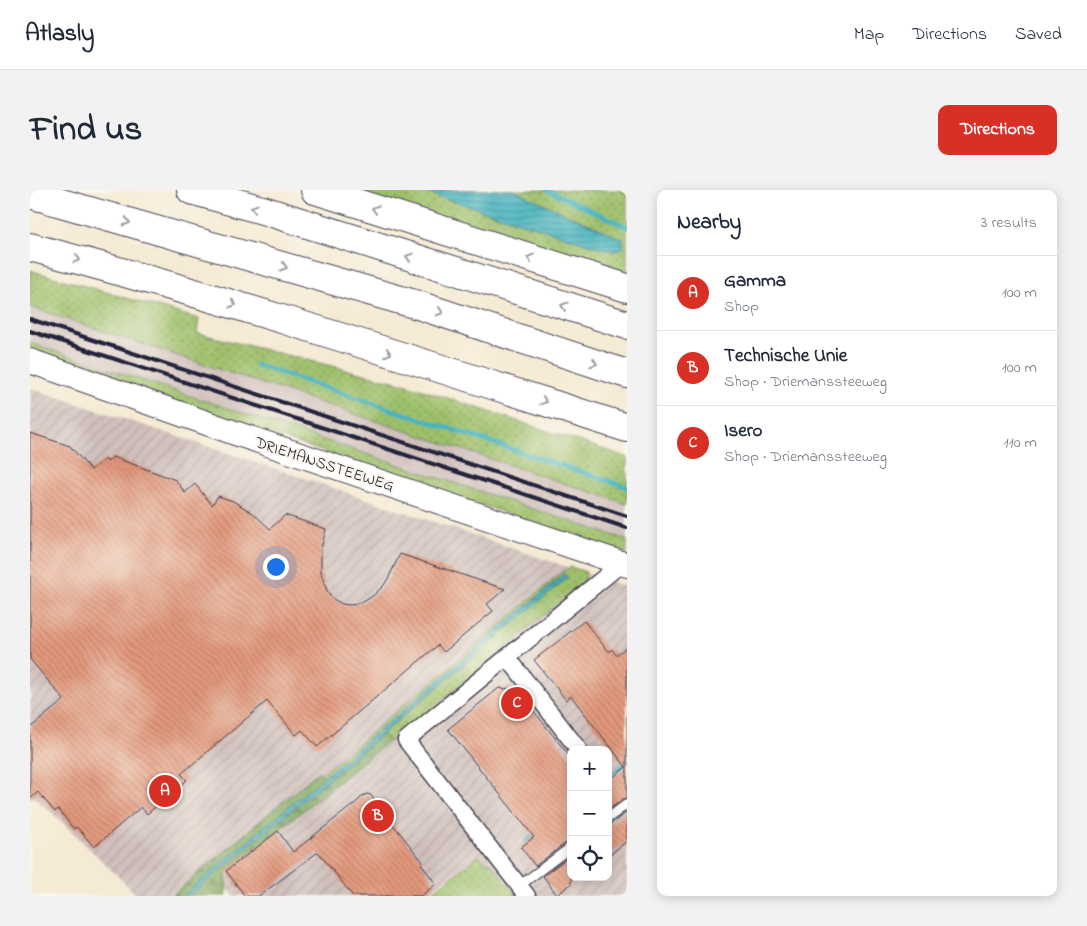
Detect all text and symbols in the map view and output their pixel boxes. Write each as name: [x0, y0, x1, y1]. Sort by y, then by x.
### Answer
text: Atlasly: [25, 17, 94, 52]
text: Map: [854, 22, 884, 48]
text: Directions: [912, 22, 987, 48]
text: Saved: [1015, 22, 1062, 48]
text: Find us: [30, 105, 142, 156]
button: Directions: [938, 105, 1057, 155]
one-way arrow: [249, 203, 258, 214]
one-way arrow: [372, 205, 380, 215]
text: Nearby: [677, 208, 741, 238]
text: 3 results: [981, 211, 1037, 235]
one-way arrow: [123, 217, 131, 227]
one-way arrow: [405, 252, 414, 262]
one-way arrow: [527, 253, 535, 263]
one-way arrow: [73, 254, 81, 264]
one-way arrow: [279, 261, 287, 271]
text: Gamma: [724, 268, 786, 295]
text: A: [688, 281, 698, 305]
text: 100 m: [1002, 281, 1037, 305]
text: Shop: [724, 295, 759, 319]
one-way arrow: [229, 299, 237, 309]
one-way arrow: [560, 301, 568, 311]
one-way arrow: [435, 307, 443, 317]
text: Technische Unie: [724, 343, 847, 370]
one-way arrow: [384, 347, 392, 357]
text: B: [688, 356, 698, 380]
text: 100 m: [1002, 356, 1037, 380]
one-way arrow: [589, 357, 598, 367]
text: Shop · Driemanssteeweg: [724, 370, 887, 394]
one-way arrow: [539, 396, 547, 406]
text: Isero: [724, 418, 762, 445]
street label: DRIEMANSSTEEWEG: [251, 431, 397, 499]
text: C: [689, 431, 697, 455]
text: 110 m: [1003, 431, 1037, 455]
text: Shop · Driemanssteeweg: [724, 445, 887, 469]
your location: [263, 554, 289, 580]
pin: C: [501, 684, 533, 722]
map controls: [567, 746, 612, 881]
button: +: [567, 746, 612, 791]
pin: A: [149, 772, 181, 810]
button: −: [567, 791, 612, 836]
pin: B: [362, 797, 394, 835]
button: locate: [567, 836, 612, 881]

